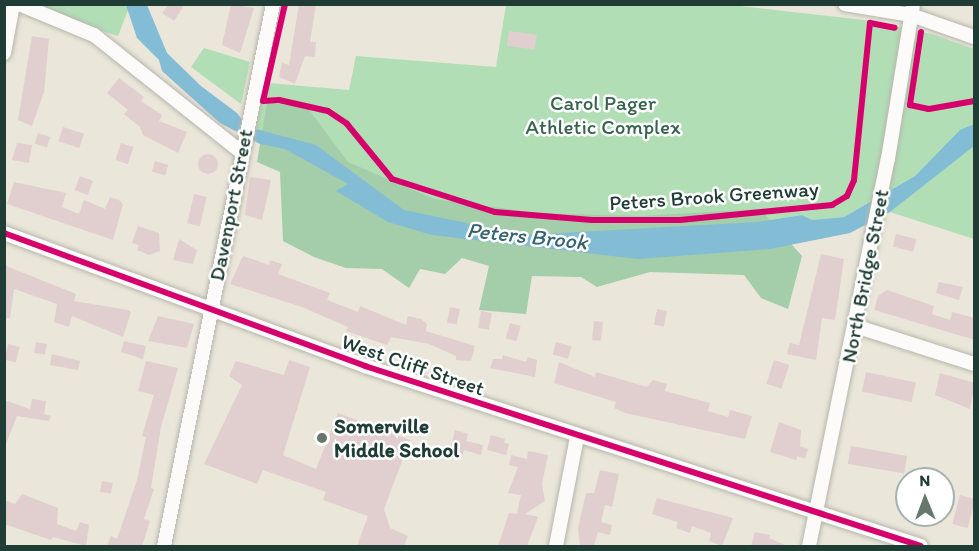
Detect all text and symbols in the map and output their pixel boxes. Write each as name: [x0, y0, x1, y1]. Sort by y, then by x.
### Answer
park label: Carol Pager Athletic Complex: [526, 90, 680, 140]
street label: Davenport Street: [204, 127, 258, 283]
street label: Peters Brook Greenway: [609, 176, 819, 216]
street label: North Bridge Street: [836, 187, 894, 365]
water label: Peters Brook: [466, 217, 588, 255]
street label: West Cliff Street: [338, 329, 488, 401]
place label: Somerville Middle School: [334, 413, 459, 463]
marker: Somerville Middle School: [315, 431, 329, 445]
north arrow: [895, 467, 955, 527]
text: N: [919, 471, 930, 490]

